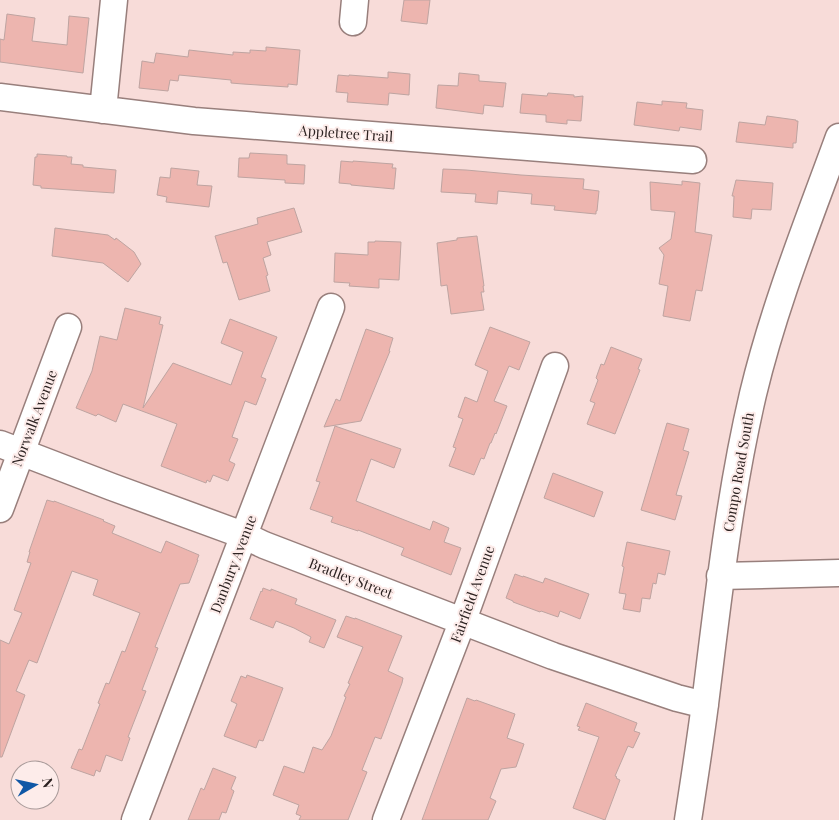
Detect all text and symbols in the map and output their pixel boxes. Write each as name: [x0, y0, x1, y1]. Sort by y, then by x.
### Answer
street label: Appletree Trail: [297, 120, 394, 146]
street label: Norwalk Avenue: [7, 367, 61, 469]
street label: Compo Road South: [718, 410, 758, 533]
street label: Danbury Avenue: [206, 512, 260, 616]
street label: Fairfield Avenue: [446, 543, 498, 645]
street label: Bradley Street: [306, 553, 397, 603]
north arrow: [10, 760, 60, 810]
text: N: [38, 776, 59, 789]

